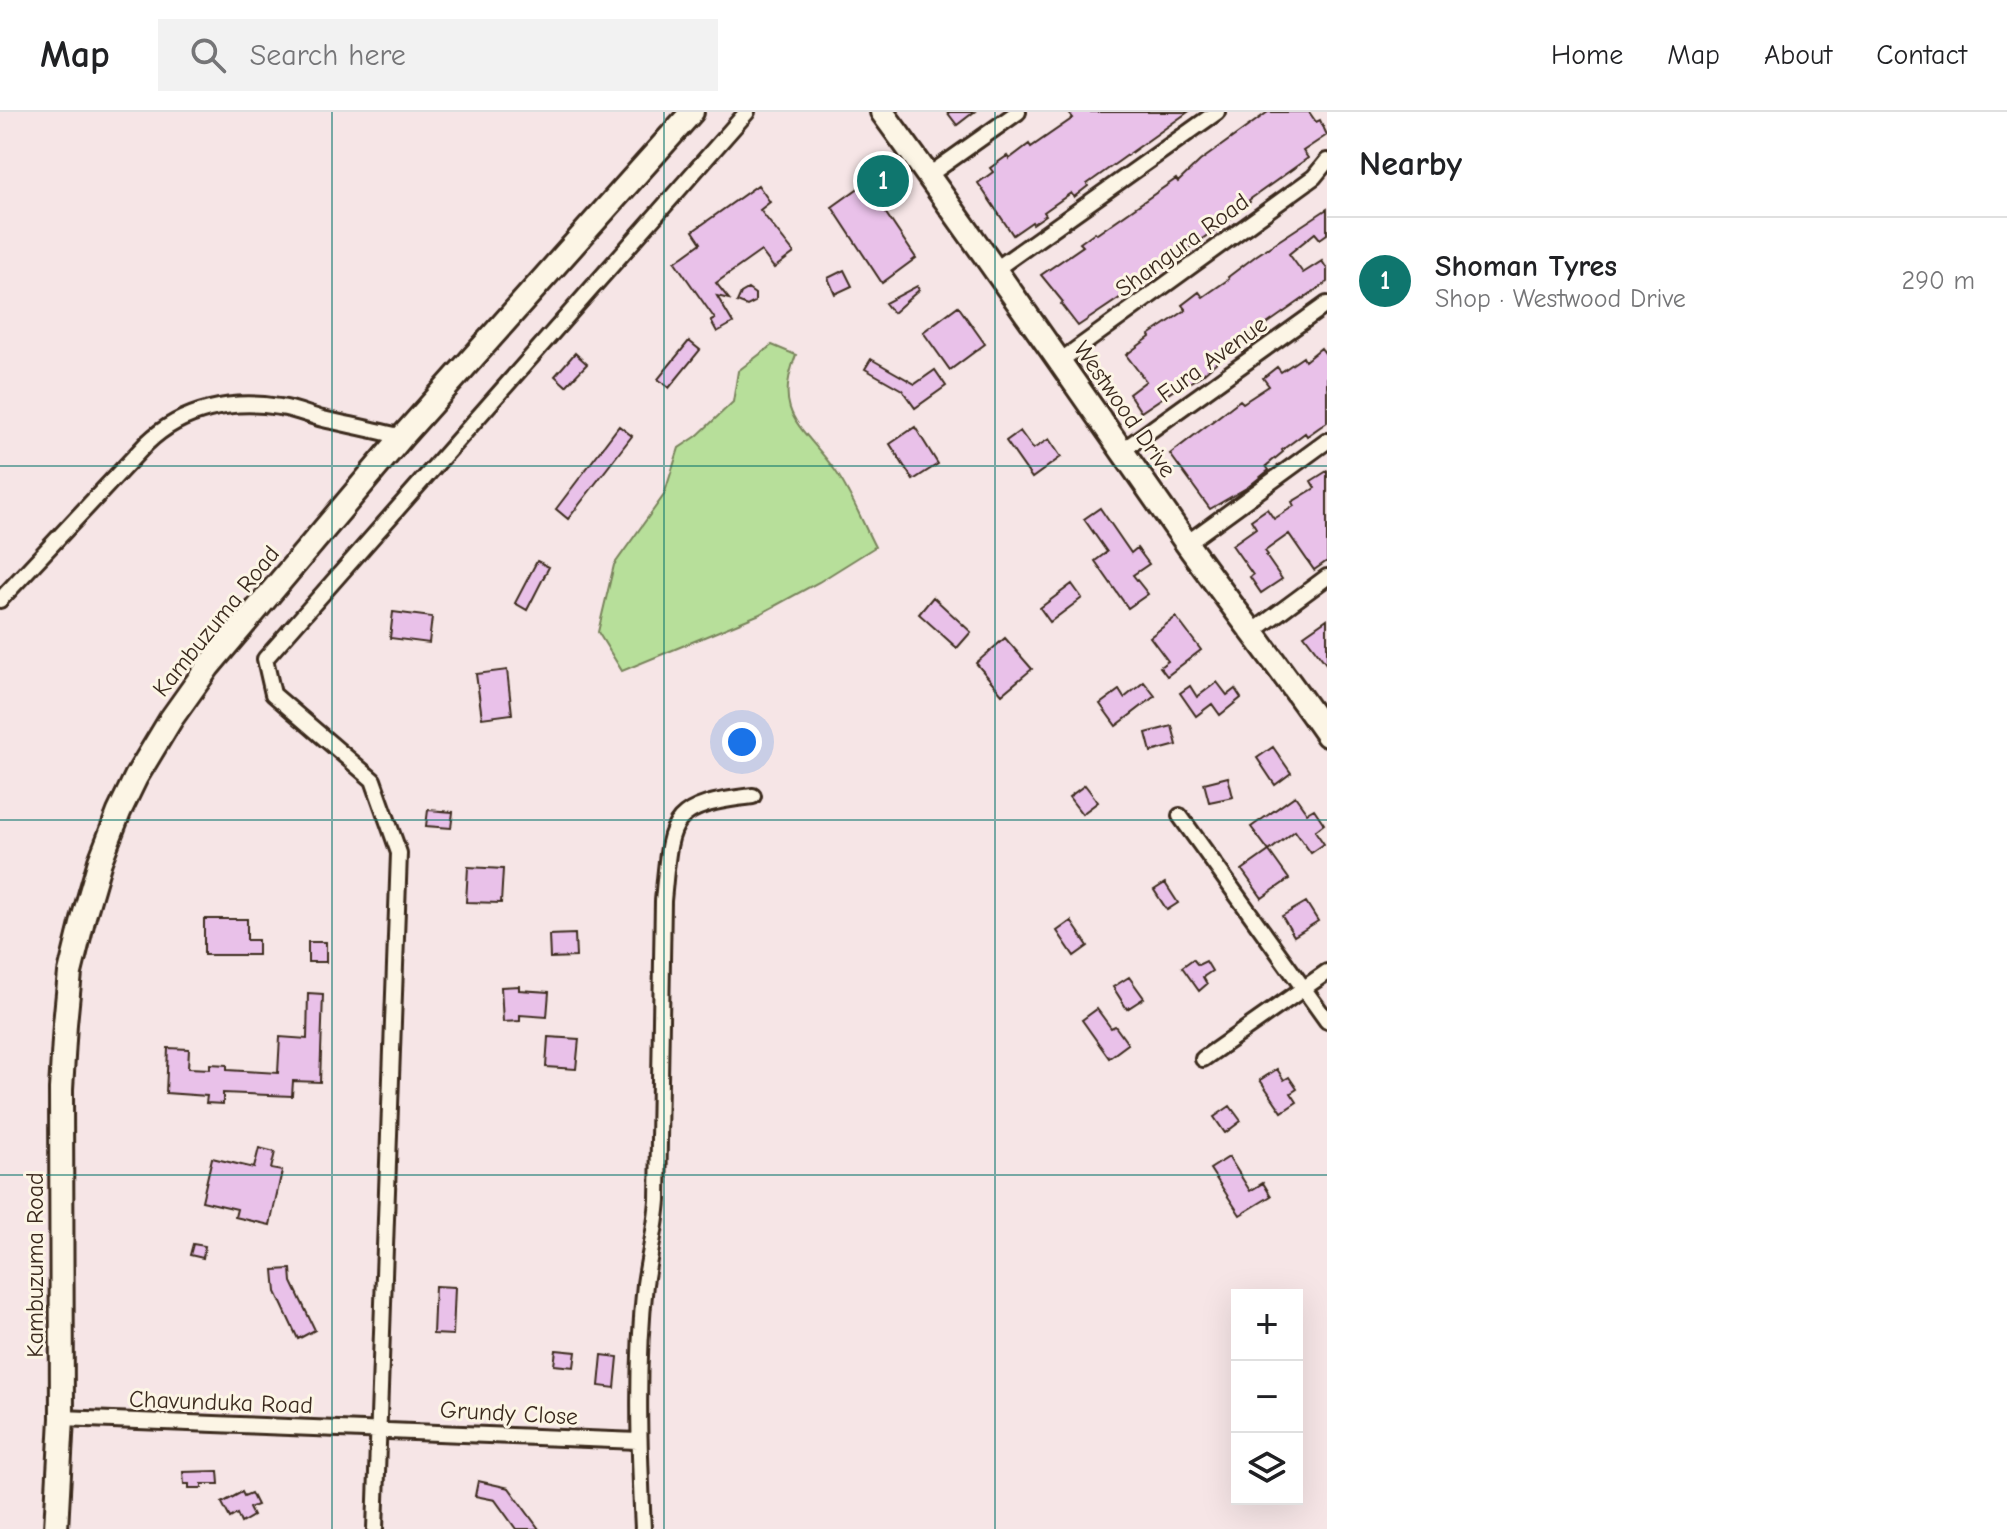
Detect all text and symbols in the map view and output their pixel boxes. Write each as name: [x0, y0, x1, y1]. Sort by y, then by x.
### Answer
search box: [158, 19, 718, 91]
text: Map: [40, 33, 110, 77]
icon: search: [186, 33, 230, 77]
text: Search here: [250, 38, 406, 73]
text: Home: [1551, 39, 1623, 71]
text: Map: [1667, 39, 1720, 71]
text: About: [1764, 39, 1832, 71]
text: Contact: [1876, 39, 1967, 71]
text: Nearby: [1359, 144, 1462, 184]
pin: 1: [857, 151, 909, 211]
street label: Shangura Road: [1110, 187, 1254, 303]
text: Shoman Tyres: [1435, 249, 1617, 284]
text: 1: [1380, 266, 1390, 296]
text: 290 m: [1902, 266, 1975, 296]
text: Shop · Westwood Drive: [1435, 284, 1686, 314]
street label: Fura Avenue: [1152, 310, 1272, 408]
street label: Westwood Drive: [1068, 336, 1182, 482]
street label: Kambuzuma Road: [147, 540, 285, 702]
your location: [722, 722, 762, 762]
street label: Kambuzuma Road: [21, 1172, 49, 1358]
map controls: [1231, 1289, 1303, 1505]
button: +: [1231, 1289, 1303, 1361]
button: −: [1231, 1361, 1303, 1433]
street label: Chavunduka Road: [129, 1385, 313, 1419]
street label: Grundy Close: [439, 1395, 579, 1431]
button: layers: [1231, 1433, 1303, 1505]

